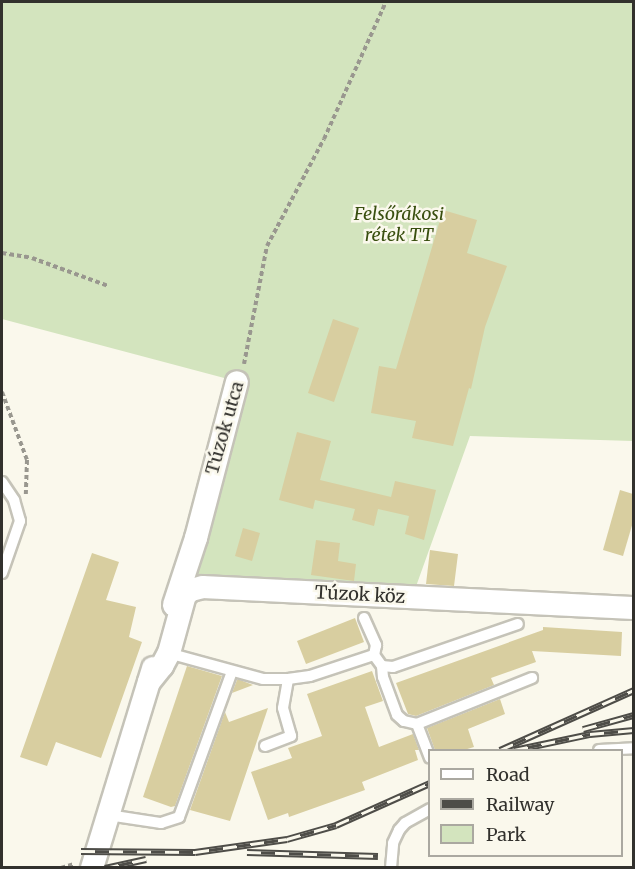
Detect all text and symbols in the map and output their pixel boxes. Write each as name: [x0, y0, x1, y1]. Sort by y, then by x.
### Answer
park label: Felsőrákosi rétek TT: [354, 204, 444, 246]
street label: Túzok utca: [201, 379, 249, 477]
street label: Túzok köz: [314, 582, 406, 608]
legend: [428, 749, 623, 857]
text: Road: [486, 763, 530, 786]
text: Railway: [486, 793, 554, 816]
text: Park: [486, 823, 526, 846]

